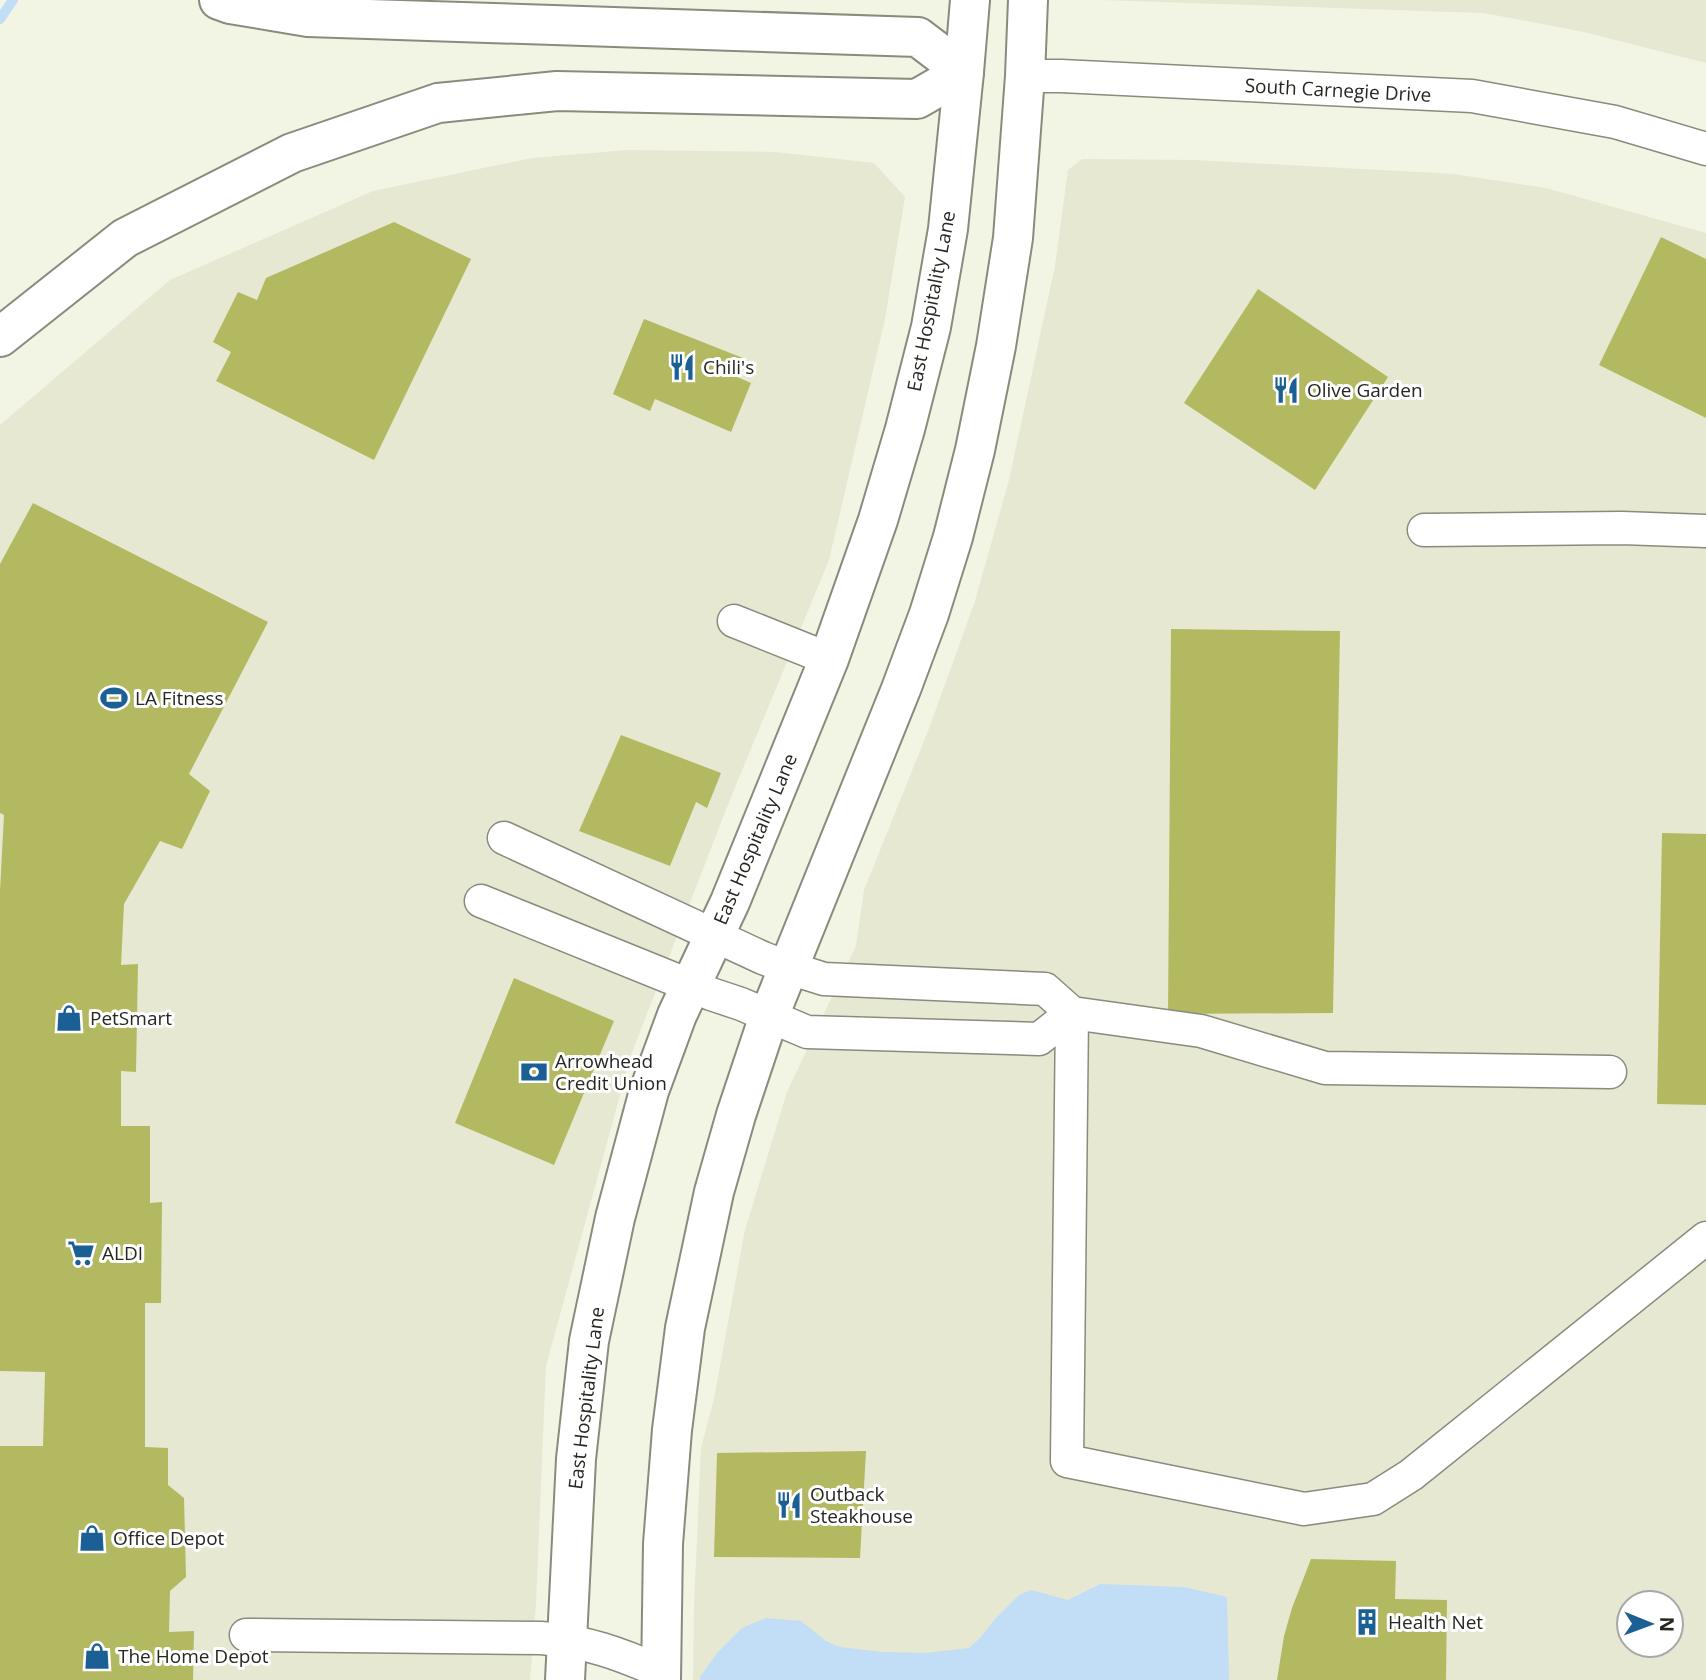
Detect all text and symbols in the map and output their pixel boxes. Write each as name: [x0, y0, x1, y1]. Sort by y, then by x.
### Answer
street label: South Carnegie Drive: [1244, 72, 1432, 108]
street label: East Hospitality Lane: [901, 208, 961, 394]
restaurant icon: Chili's: [667, 352, 697, 382]
place label: Chili's: [703, 354, 754, 380]
restaurant icon: Olive Garden: [1271, 375, 1301, 405]
place label: Olive Garden: [1307, 377, 1423, 403]
sports icon: LA Fitness: [99, 683, 129, 713]
place label: LA Fitness: [135, 685, 224, 711]
street label: East Hospitality Lane: [707, 749, 803, 929]
shop icon: PetSmart: [54, 1003, 84, 1033]
place label: PetSmart: [90, 1005, 172, 1031]
place label: Arrowhead Credit Union: [555, 1048, 667, 1096]
bank icon: Arrowhead Credit Union: [519, 1057, 549, 1087]
supermarket icon: ALDI: [66, 1238, 96, 1268]
place label: ALDI: [102, 1240, 143, 1266]
street label: East Hospitality Lane: [562, 1305, 610, 1491]
place label: Outback Steakhouse: [810, 1481, 913, 1529]
restaurant icon: Outback Steakhouse: [774, 1490, 804, 1520]
shop icon: Office Depot: [77, 1523, 107, 1553]
place label: Office Depot: [113, 1525, 225, 1551]
north arrow: [1615, 1589, 1685, 1659]
building icon: Health Net: [1352, 1607, 1382, 1637]
place label: Health Net: [1388, 1609, 1483, 1635]
text: N: [1654, 1616, 1680, 1632]
shop icon: The Home Depot: [82, 1641, 112, 1671]
place label: The Home Depot: [118, 1643, 269, 1669]

